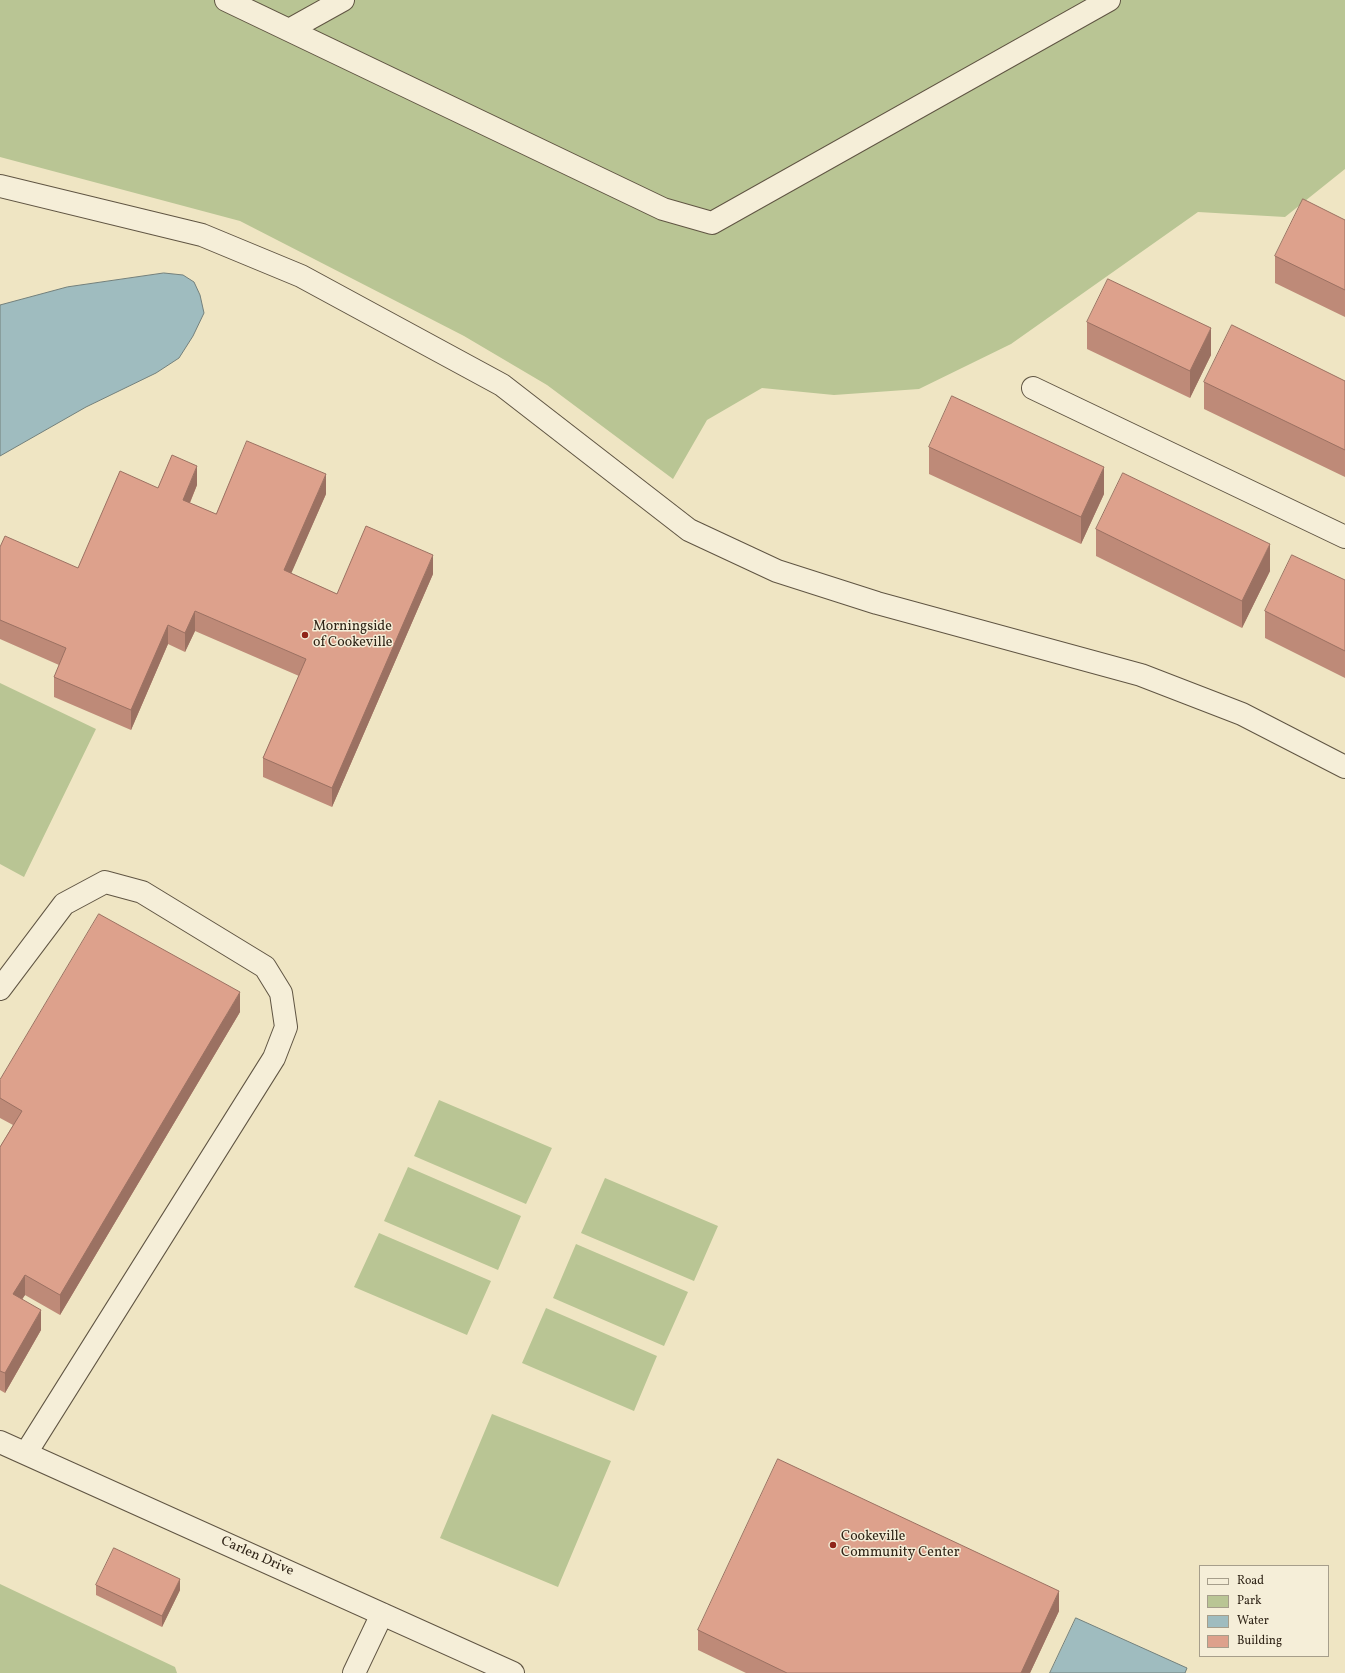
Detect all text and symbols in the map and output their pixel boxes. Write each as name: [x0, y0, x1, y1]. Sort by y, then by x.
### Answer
place label: Morningside of Cookeville: [313, 619, 392, 652]
marker: Morningside of Cookeville: [300, 630, 310, 640]
place label: Cookeville Community Center: [841, 1529, 960, 1562]
street label: Carlen Drive: [218, 1533, 296, 1581]
marker: Cookeville Community Center: [828, 1540, 838, 1550]
legend: [1199, 1565, 1329, 1657]
text: Road: [1237, 1573, 1264, 1589]
text: Park: [1237, 1593, 1262, 1609]
text: Water: [1237, 1613, 1269, 1629]
text: Building: [1237, 1633, 1282, 1649]

